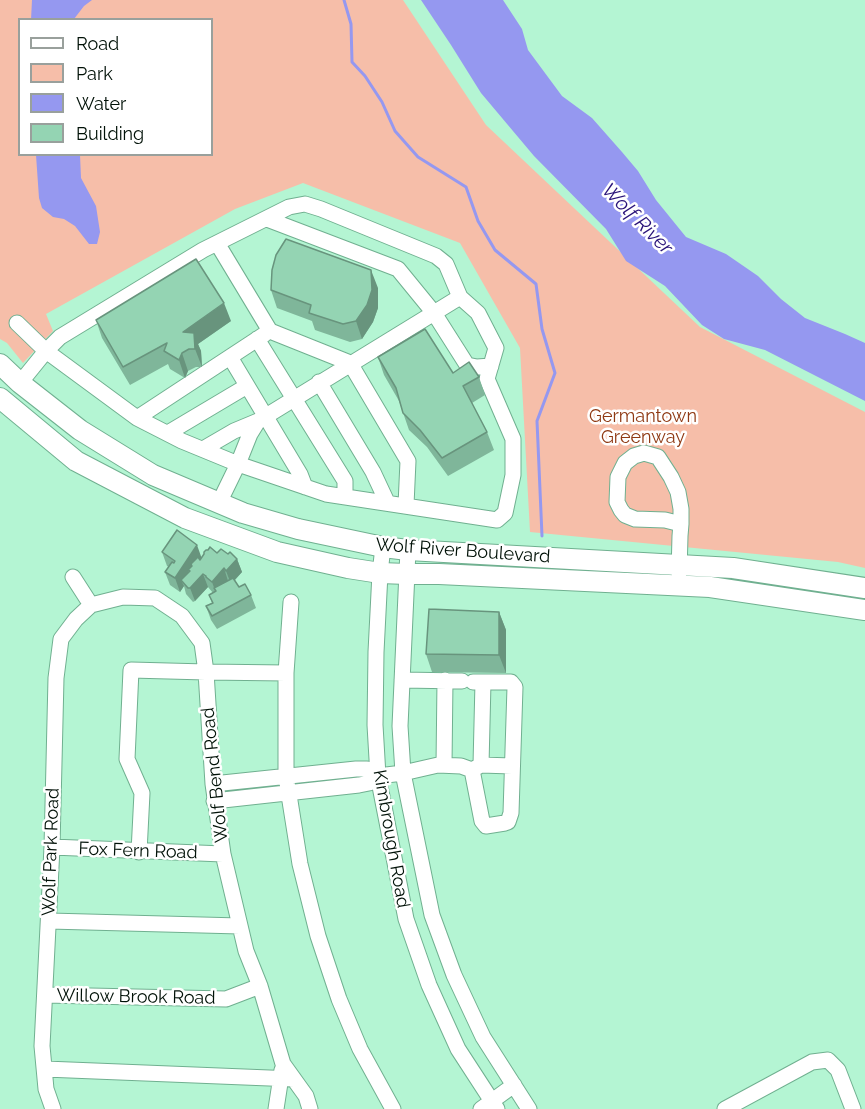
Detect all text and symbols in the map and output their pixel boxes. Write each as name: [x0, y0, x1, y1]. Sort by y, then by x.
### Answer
legend: [18, 18, 213, 156]
text: Road: [76, 33, 119, 54]
text: Park: [76, 63, 113, 84]
text: Water: [76, 93, 126, 114]
text: Building: [76, 123, 144, 144]
water label: Wolf River: [596, 178, 678, 260]
park label: Germantown Greenway: [589, 406, 697, 448]
street label: Wolf River Boulevard: [375, 534, 551, 568]
street label: Wolf Bend Road: [197, 706, 233, 844]
street label: Kimbrough Road: [368, 768, 414, 910]
street label: Wolf Park Road: [38, 788, 64, 916]
street label: Fox Fern Road: [78, 838, 198, 864]
street label: Willow Brook Road: [56, 985, 216, 1009]

